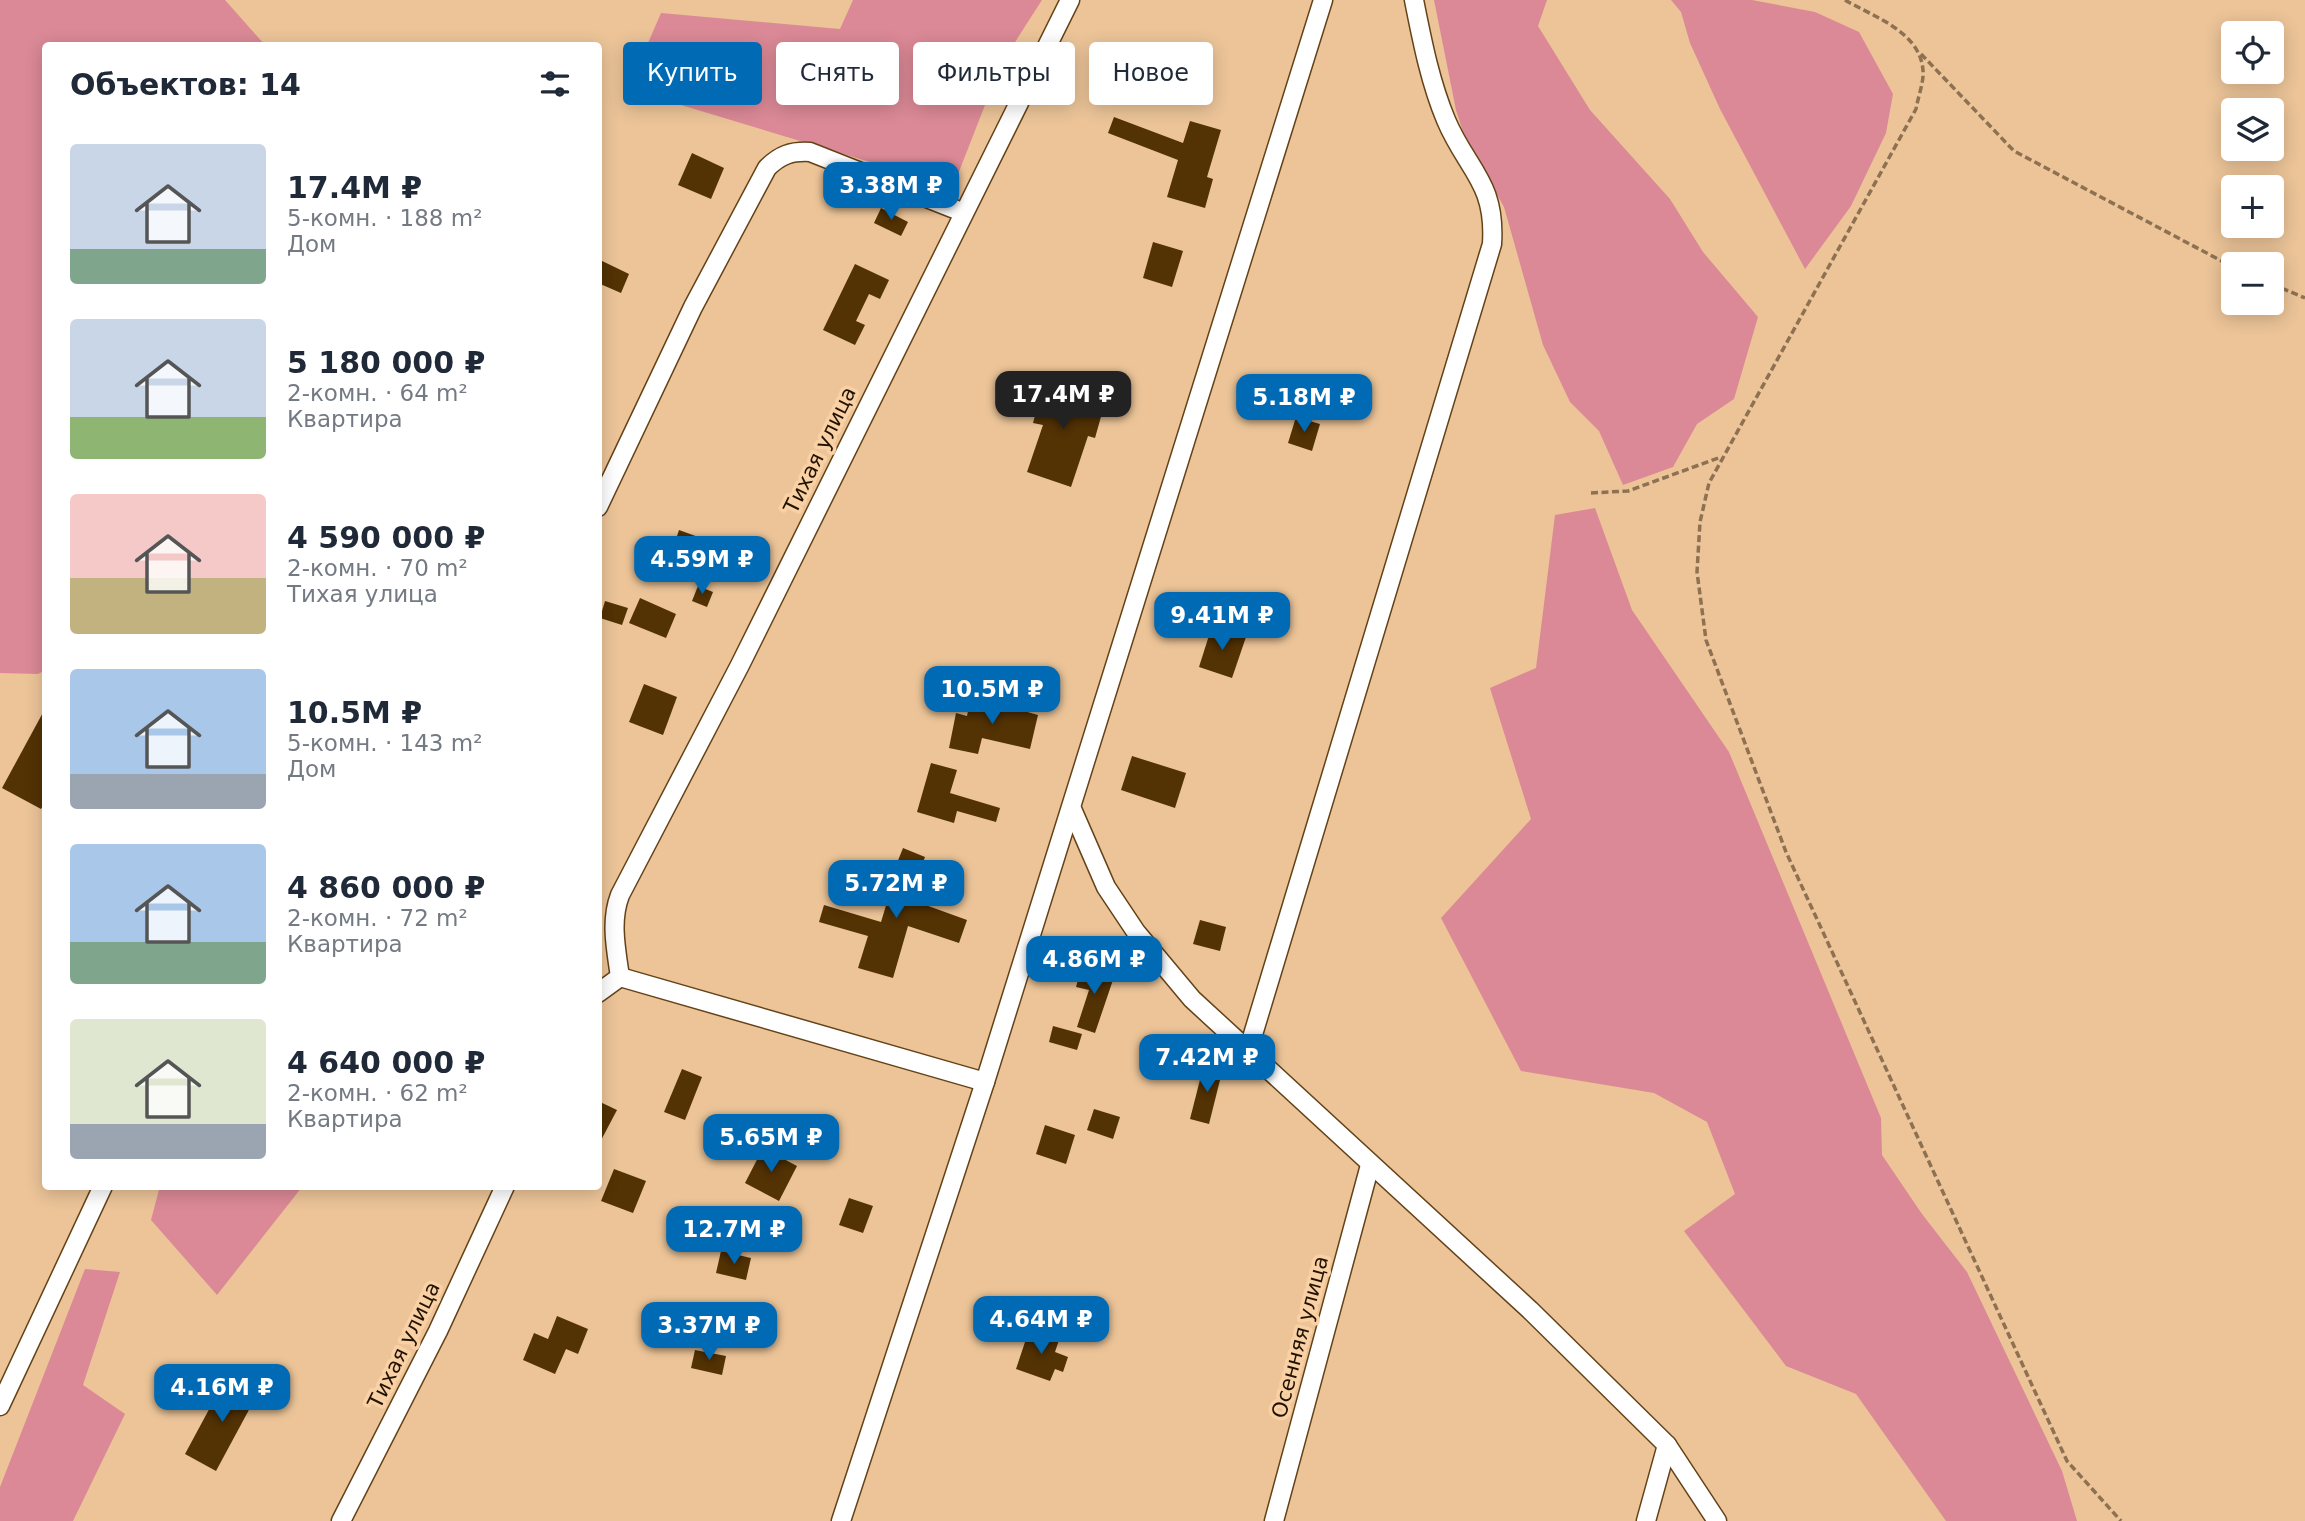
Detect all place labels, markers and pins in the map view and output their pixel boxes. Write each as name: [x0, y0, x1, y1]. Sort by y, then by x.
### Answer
pin: 3.38M ₽: [826, 162, 956, 222]
pin: 17.4M ₽: [998, 372, 1128, 431]
pin: 5.18M ₽: [1239, 374, 1369, 434]
pin: 4.59M ₽: [637, 536, 767, 596]
pin: 9.41M ₽: [1157, 592, 1287, 652]
pin: 10.5M ₽: [927, 666, 1057, 726]
pin: 5.72M ₽: [831, 860, 961, 920]
pin: 4.86M ₽: [1029, 936, 1159, 996]
pin: 7.42M ₽: [1142, 1034, 1272, 1094]
pin: 5.65M ₽: [706, 1114, 836, 1174]
pin: 12.7M ₽: [669, 1206, 799, 1266]
pin: 4.64M ₽: [976, 1296, 1106, 1356]
pin: 3.37M ₽: [644, 1302, 774, 1362]
pin: 4.16M ₽: [157, 1364, 287, 1424]

